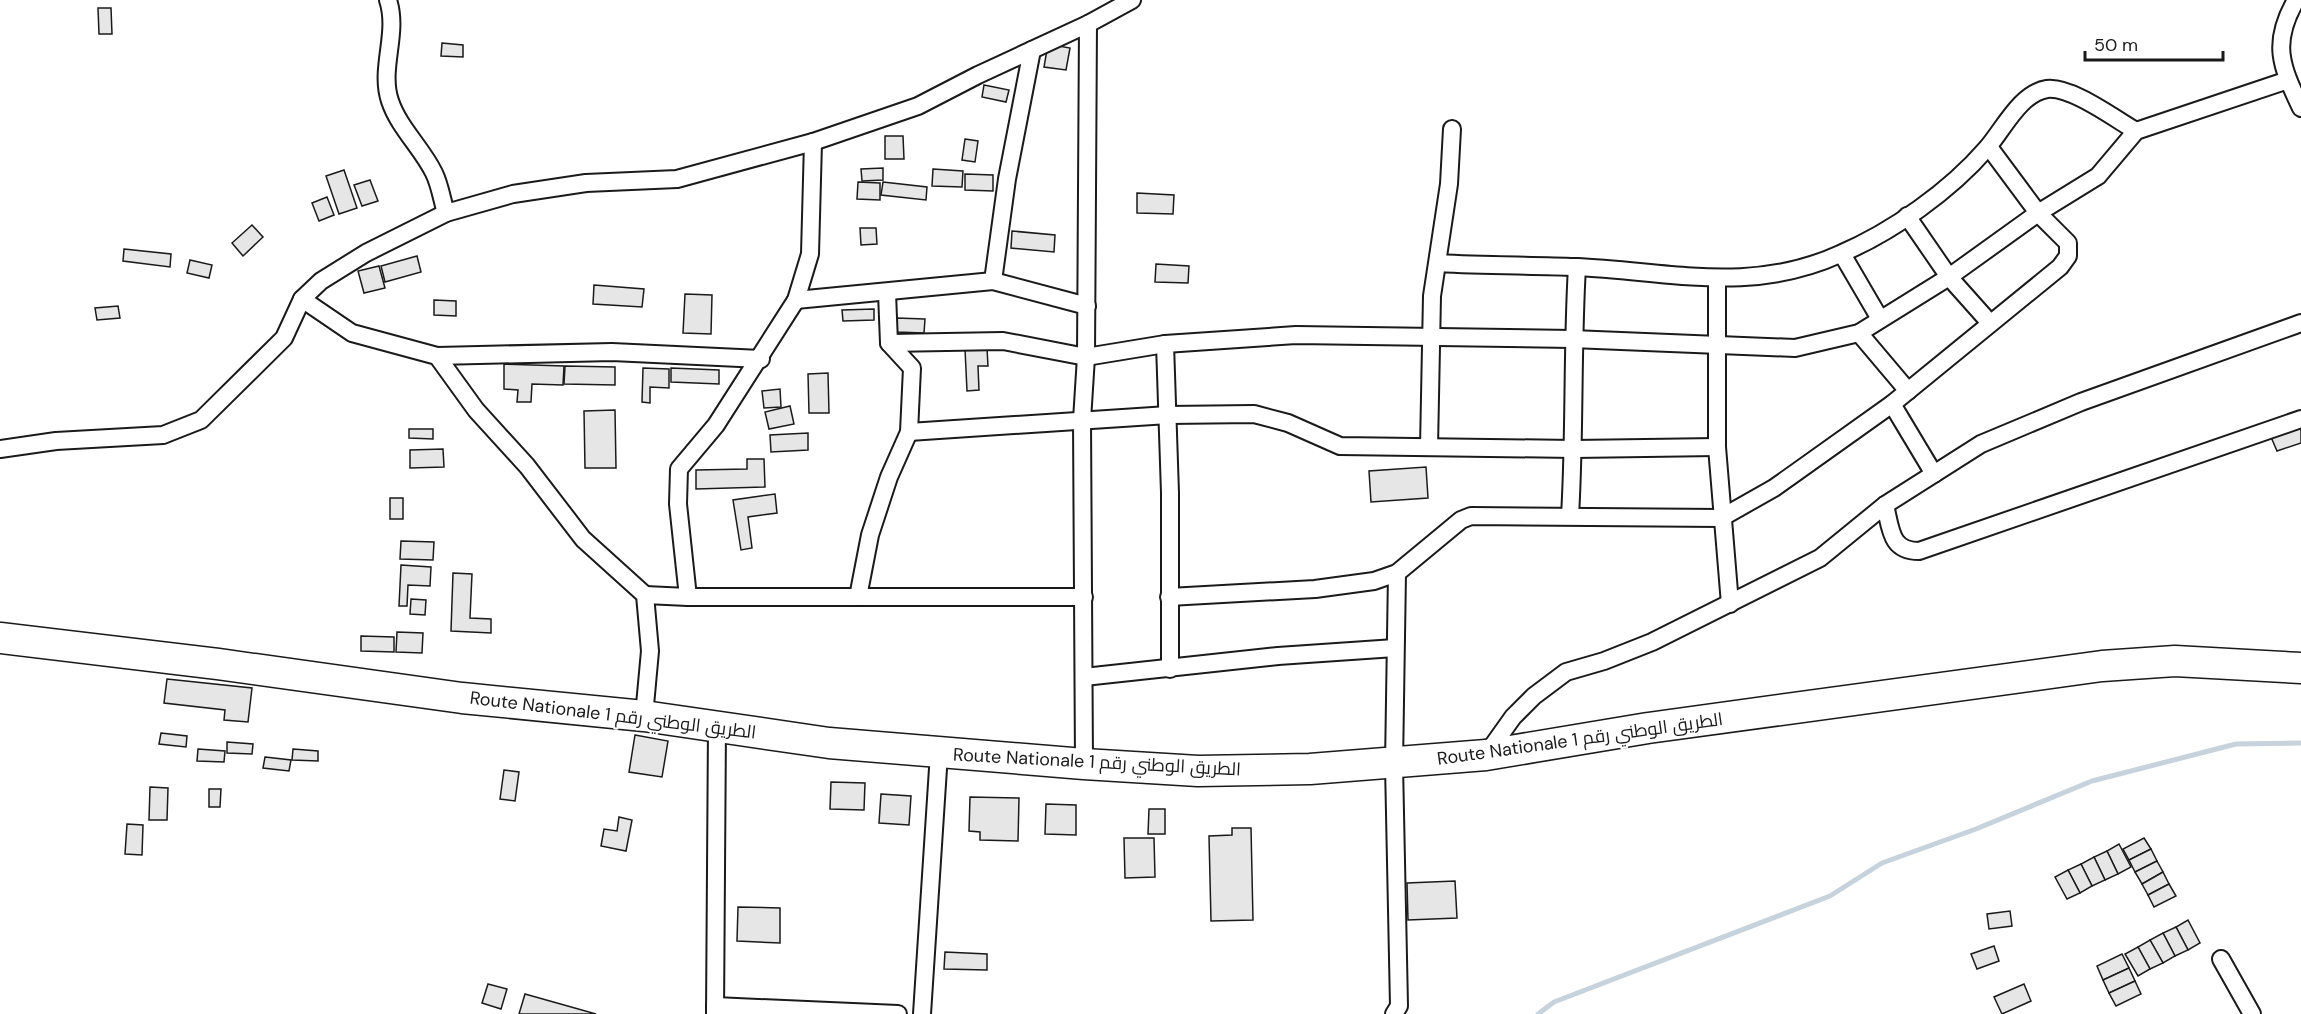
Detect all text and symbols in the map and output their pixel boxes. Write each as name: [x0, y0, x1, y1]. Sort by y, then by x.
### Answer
scale bar: [2085, 24, 2223, 62]
text: 50 m: [2094, 33, 2138, 57]
street label: Route Nationale الطريق الوطني رقم 1: [468, 686, 758, 746]
street label: Route Nationale الطريق الوطني رقم 1: [1436, 707, 1725, 773]
street label: Route Nationale الطريق الوطني رقم 1: [952, 742, 1242, 784]

